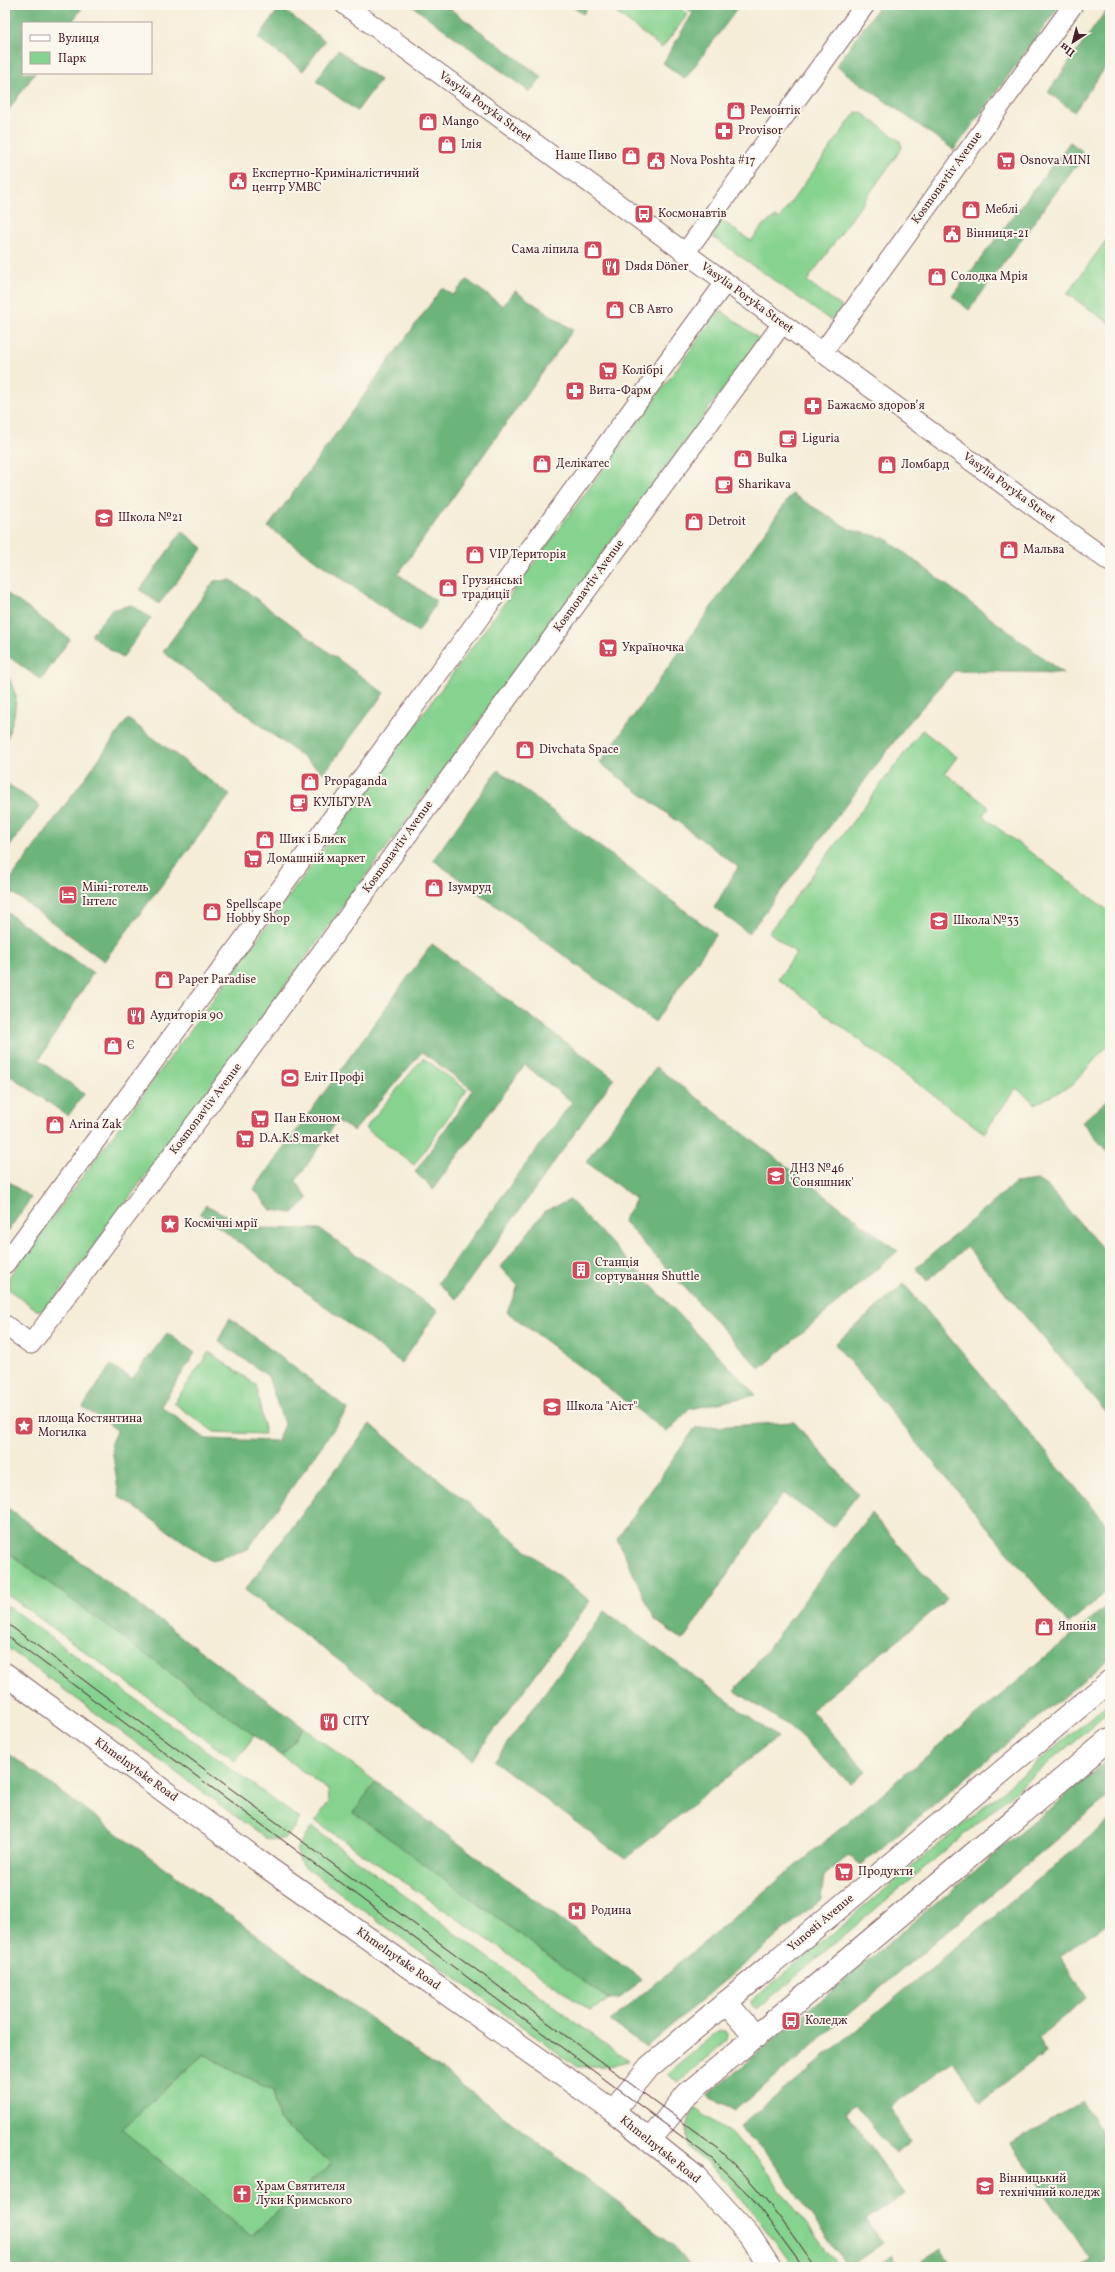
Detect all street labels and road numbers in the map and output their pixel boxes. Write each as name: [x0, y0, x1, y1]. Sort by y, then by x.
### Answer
street label: Vasylia Poryka Street: [435, 68, 535, 146]
street label: Kosmonavtiv Avenue: [908, 128, 986, 228]
street label: Vasylia Poryka Street: [697, 259, 797, 337]
street label: Vasylia Poryka Street: [959, 449, 1059, 527]
street label: Kosmonavtiv Avenue: [550, 536, 628, 636]
street label: Kosmonavtiv Avenue: [359, 797, 437, 897]
street label: Kosmonavtiv Avenue: [166, 1060, 246, 1158]
street label: Khmelnytske Road: [91, 1734, 181, 1806]
street label: Yunosti Avenue: [784, 1890, 858, 1955]
street label: Khmelnytske Road: [353, 1924, 443, 1994]
street label: Khmelnytske Road: [616, 2113, 704, 2188]

